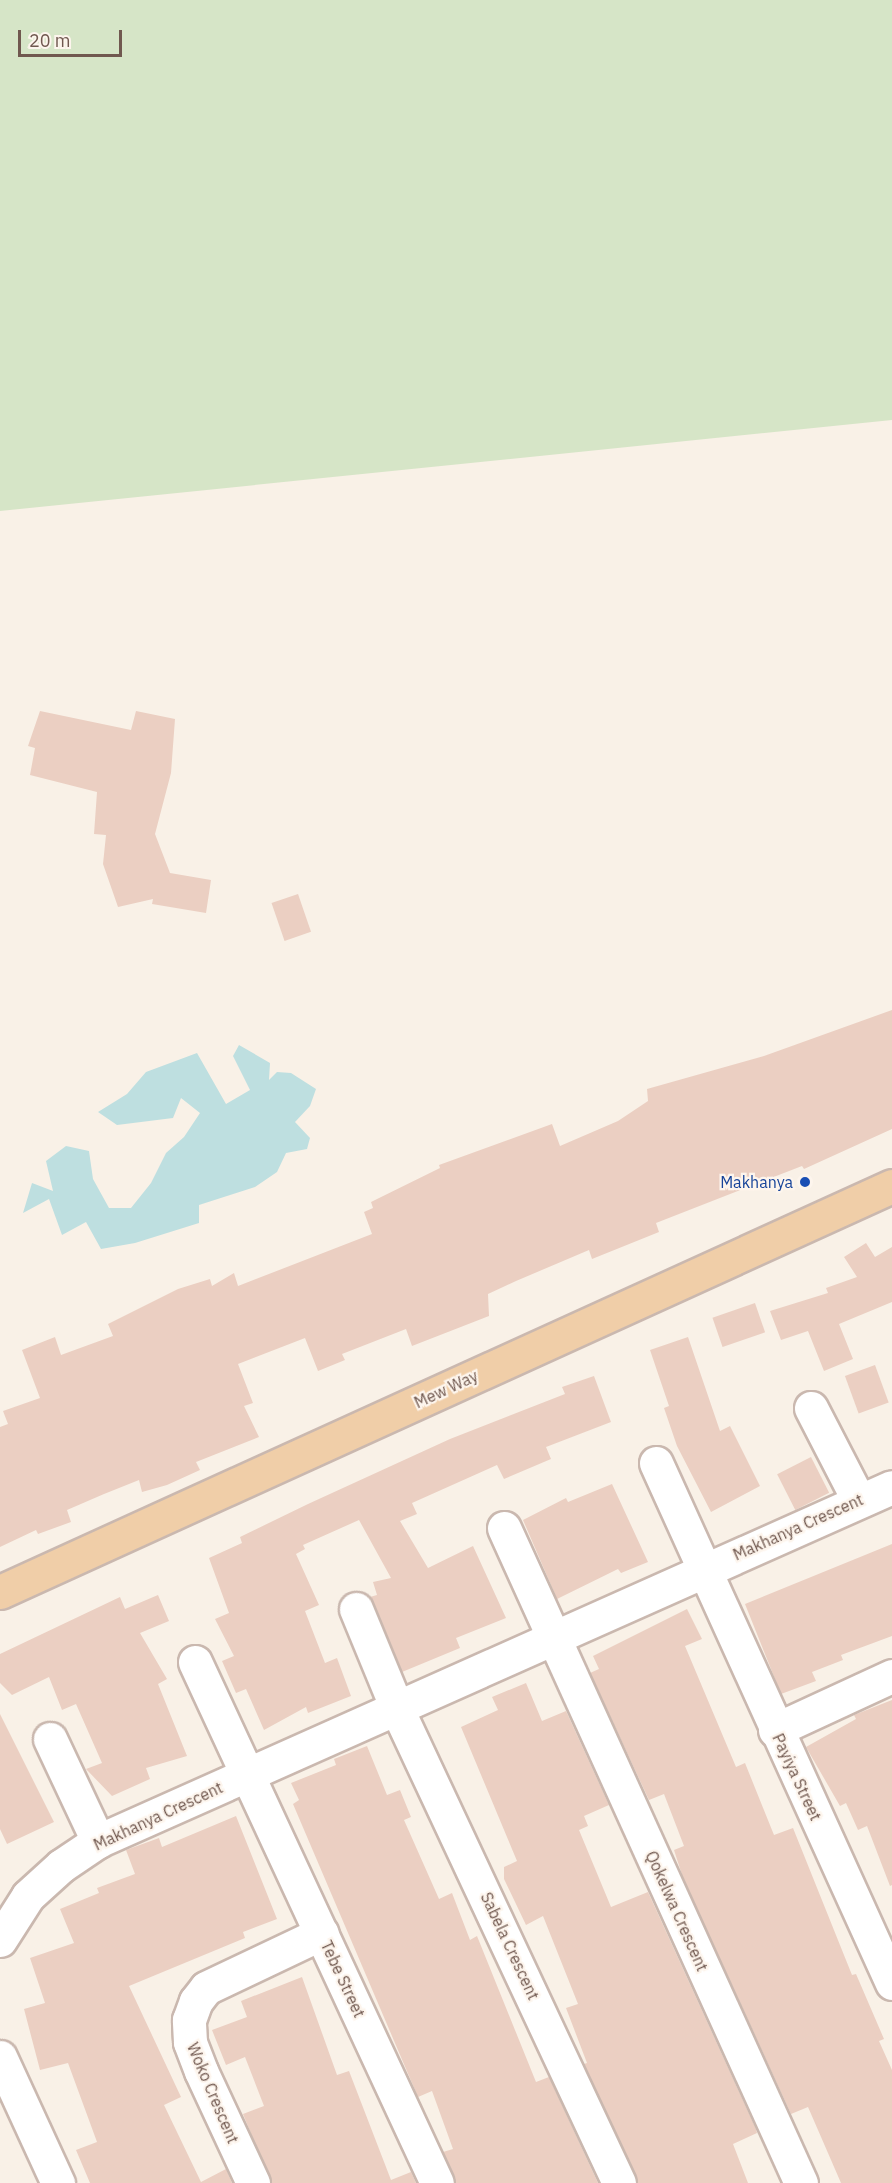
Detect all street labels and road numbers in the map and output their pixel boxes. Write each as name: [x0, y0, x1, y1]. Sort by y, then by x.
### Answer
street label: Mew Way: [411, 1366, 481, 1412]
street label: Makhanya Crescent: [730, 1490, 866, 1564]
street label: Payiya Street: [768, 1730, 826, 1824]
street label: Makhanya Crescent: [90, 1778, 226, 1854]
street label: Qokelwa Crescent: [642, 1848, 712, 1974]
street label: Sabela Crescent: [477, 1889, 543, 2003]
street label: Tebe Street: [317, 1938, 369, 2020]
street label: Woko Crescent: [183, 2040, 243, 2146]

